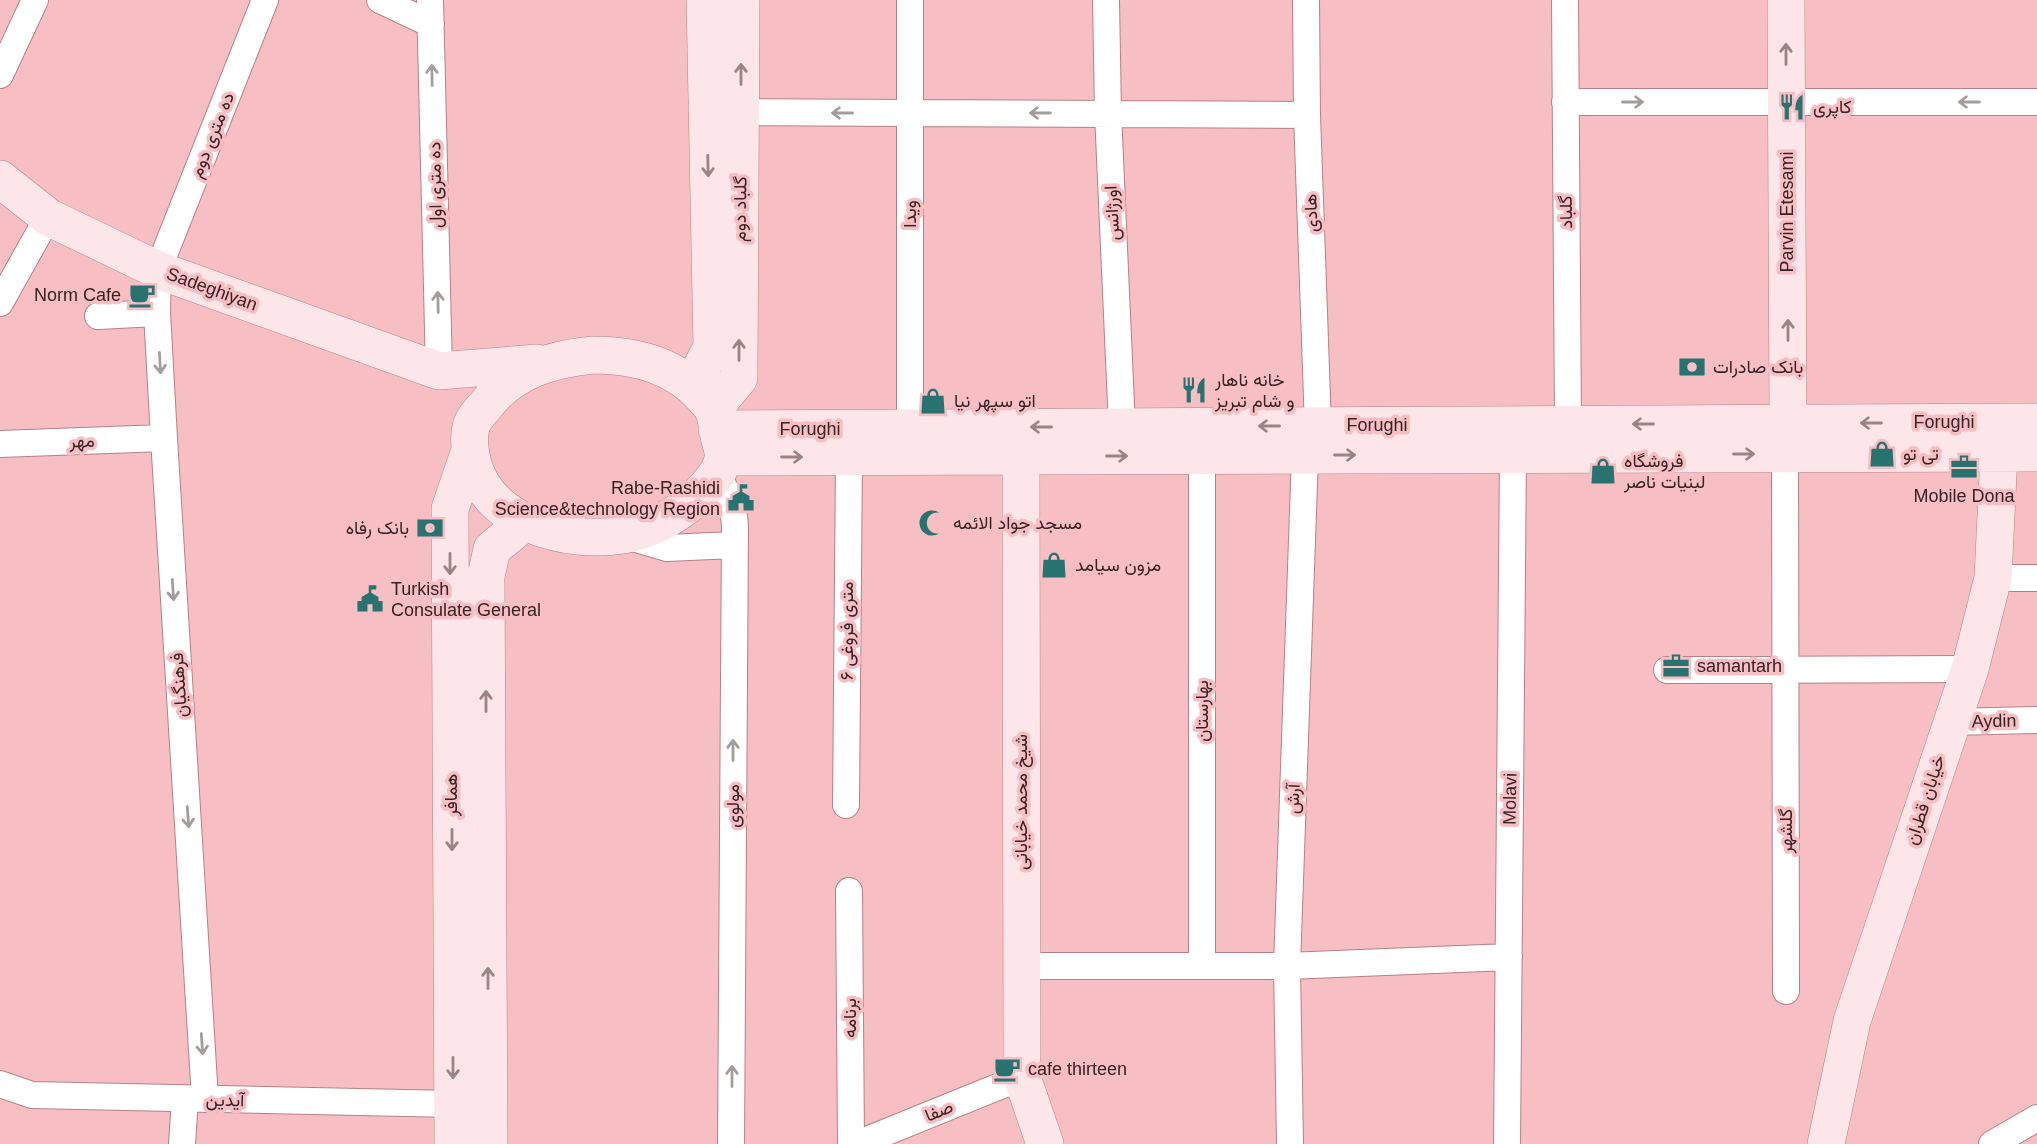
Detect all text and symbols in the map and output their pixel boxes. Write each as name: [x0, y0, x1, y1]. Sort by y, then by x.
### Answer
one-way arrow: [1779, 43, 1793, 66]
one-way arrow: [734, 63, 748, 86]
one-way arrow: [426, 64, 439, 87]
street label: ده متری دوم: [186, 90, 240, 181]
restaurant icon: کاپری: [1777, 92, 1807, 122]
one-way arrow: [1621, 95, 1644, 109]
one-way arrow: [1958, 95, 1981, 109]
place label: کاپری: [1813, 97, 1852, 119]
one-way arrow: [831, 106, 854, 120]
one-way arrow: [1028, 106, 1051, 120]
street label: ده متری اول: [424, 142, 447, 228]
street label: Parvin Etesami: [1777, 151, 1797, 273]
one-way arrow: [701, 154, 714, 177]
street label: گلباد دوم: [729, 176, 753, 242]
street label: اورژانس: [1101, 185, 1124, 241]
street label: هادی: [1300, 193, 1323, 233]
street label: گلباد: [1556, 195, 1576, 229]
street label: ویدا: [900, 200, 921, 228]
street label: Sadeghiyan: [164, 263, 260, 315]
cafe icon: Norm Cafe: [127, 280, 157, 310]
place label: Norm Cafe: [34, 285, 121, 305]
one-way arrow: [431, 291, 444, 314]
one-way arrow: [1781, 319, 1795, 342]
one-way arrow: [732, 339, 746, 362]
one-way arrow: [154, 351, 167, 373]
bank icon: بانک صادرات: [1677, 352, 1707, 382]
place label: بانک صادرات: [1713, 357, 1803, 378]
place label: خانه ناهار و شام تبریز: [1214, 370, 1295, 413]
restaurant icon: خانه ناهار و شام تبریز: [1179, 375, 1209, 405]
shop icon: اتو سپهر نیا: [918, 386, 948, 416]
place label: اتو سپهر نیا: [954, 391, 1036, 413]
street label: Forughi: [1913, 412, 1975, 432]
street label: Forughi: [1346, 415, 1408, 435]
one-way arrow: [1860, 416, 1883, 430]
one-way arrow: [1632, 417, 1655, 431]
street label: Forughi: [779, 419, 841, 439]
one-way arrow: [1258, 419, 1281, 433]
one-way arrow: [1030, 421, 1053, 434]
street label: مهر: [68, 431, 95, 452]
shop icon: تی تو: [1867, 439, 1897, 469]
place label: تی تو: [1903, 444, 1939, 465]
one-way arrow: [1732, 447, 1755, 461]
one-way arrow: [1333, 448, 1356, 462]
one-way arrow: [1105, 449, 1128, 463]
one-way arrow: [780, 450, 803, 464]
place label: فروشگاه لبنیات ناصر: [1623, 451, 1705, 493]
office icon: Mobile Dona: [1949, 452, 1979, 482]
shop icon: فروشگاه لبنیات ناصر: [1588, 456, 1618, 486]
place label: Rabe-Rashidi Science&technology Region: [495, 478, 720, 519]
public building icon: Rabe-Rashidi Science&technology Region: [726, 483, 756, 513]
place label: Mobile Dona: [1913, 486, 2016, 506]
mosque icon: مسجد جواد الائمه: [917, 508, 947, 538]
bank icon: بانک رفاه: [415, 513, 445, 543]
place label: مسجد جواد الائمه: [953, 513, 1082, 534]
place label: بانک رفاه: [346, 518, 409, 539]
shop icon: مزون سیامد: [1039, 550, 1069, 580]
one-way arrow: [443, 552, 457, 575]
place label: مزون سیامد: [1075, 555, 1161, 576]
one-way arrow: [167, 578, 180, 601]
place label: Turkish Consulate General: [391, 579, 541, 620]
street label: ۶ متری فروغی: [837, 582, 858, 680]
public building icon: Turkish Consulate General: [355, 584, 385, 614]
office icon: samantarh: [1661, 651, 1691, 681]
street label: فرهنگیان: [167, 652, 192, 718]
place label: samantarh: [1697, 656, 1782, 676]
street label: بهارستان: [1192, 680, 1213, 742]
one-way arrow: [479, 690, 493, 713]
street label: Aydin: [1971, 711, 2017, 731]
street label: شیخ محمد خیابانی: [1011, 734, 1033, 870]
one-way arrow: [726, 739, 740, 762]
street label: خیابان قطران: [1901, 753, 1950, 848]
street label: Molavi: [1500, 773, 1520, 825]
street label: همافر: [441, 774, 462, 817]
street label: آرش: [1282, 782, 1305, 814]
street label: مولوی: [723, 784, 744, 828]
one-way arrow: [181, 805, 194, 828]
street label: گلشهر: [1776, 809, 1797, 854]
one-way arrow: [445, 829, 458, 852]
one-way arrow: [481, 967, 495, 990]
street label: برنامه: [840, 998, 861, 1038]
one-way arrow: [195, 1032, 208, 1055]
cafe icon: cafe thirteen: [992, 1054, 1022, 1084]
one-way arrow: [446, 1056, 459, 1079]
place label: cafe thirteen: [1028, 1059, 1127, 1079]
one-way arrow: [725, 1065, 739, 1088]
street label: آیدین: [206, 1090, 246, 1111]
street label: صفا: [922, 1096, 956, 1126]

